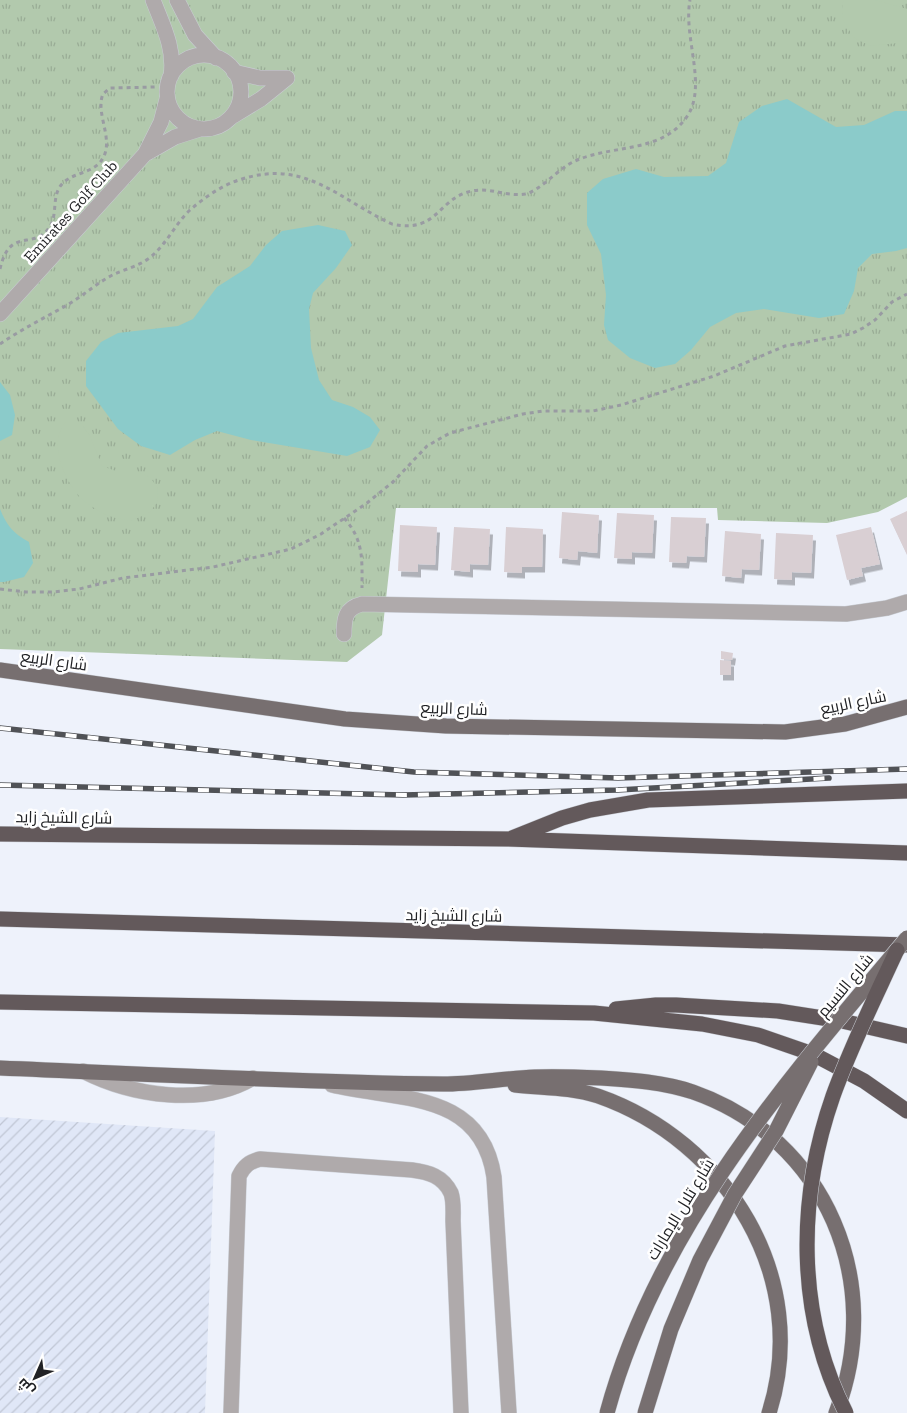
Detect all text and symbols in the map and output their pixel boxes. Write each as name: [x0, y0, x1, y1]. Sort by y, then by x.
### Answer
street label: Emirates Golf Club: [20, 156, 121, 266]
street label: شارع الربيع: [19, 646, 89, 677]
street label: شارع الربيع: [818, 686, 888, 721]
street label: شارع الربيع: [420, 698, 488, 721]
street label: شارع الشيخ زايد: [15, 807, 113, 830]
street label: شارع الشيخ زايد: [405, 905, 503, 928]
street label: شارع النسيم: [813, 950, 879, 1022]
street label: شارع تلال الإمارات: [643, 1155, 720, 1264]
north arrow: [10, 1353, 60, 1403]
text: ش: [14, 1374, 39, 1399]

